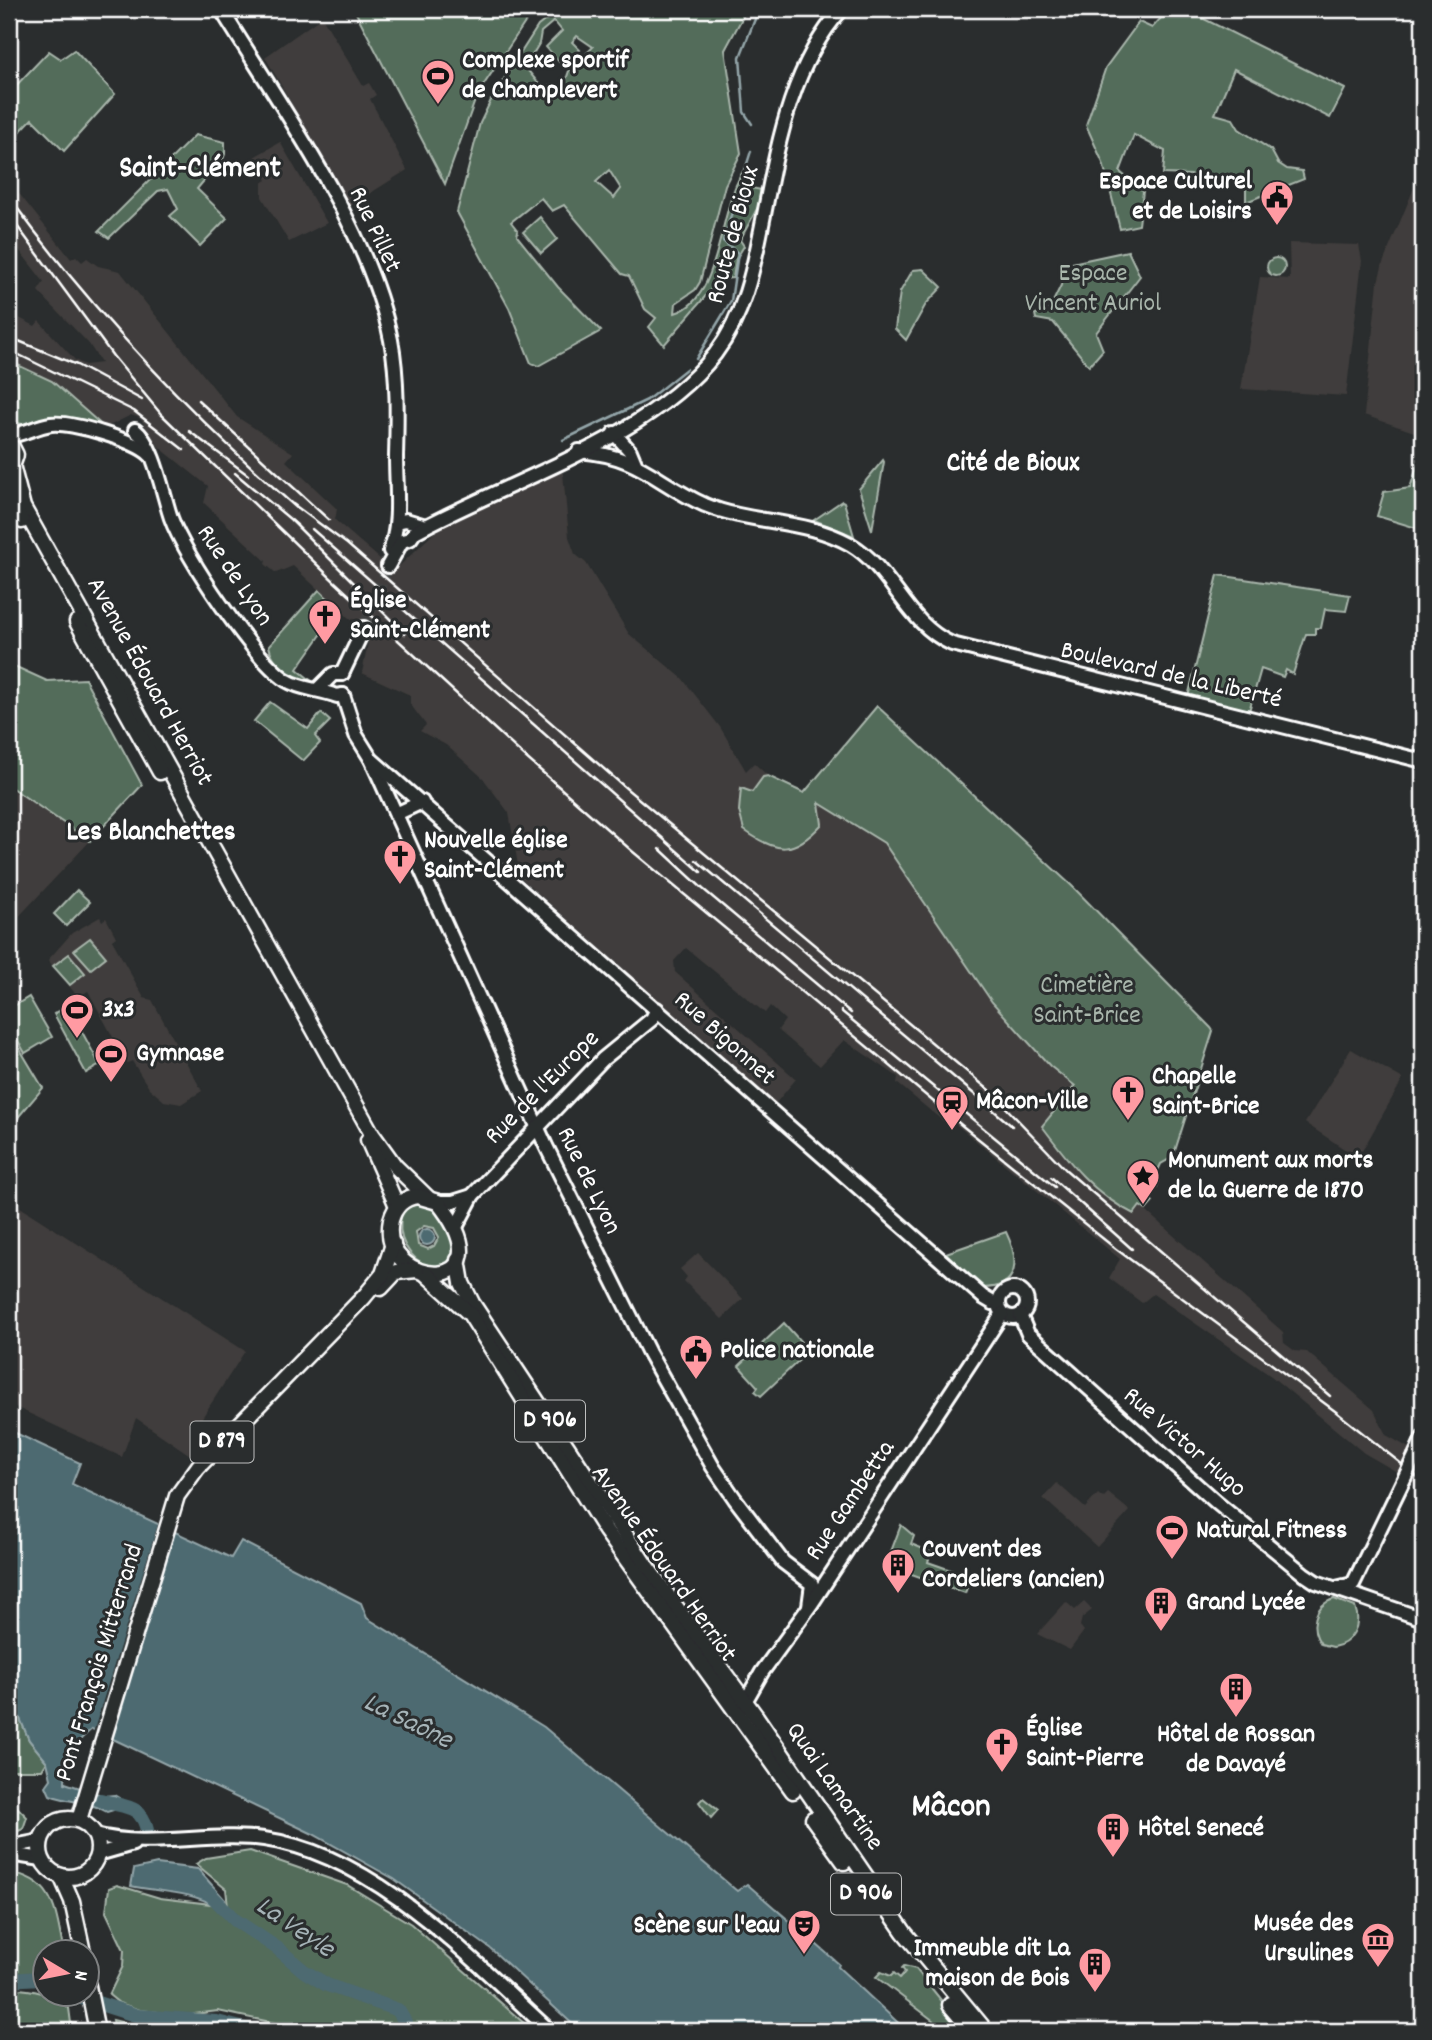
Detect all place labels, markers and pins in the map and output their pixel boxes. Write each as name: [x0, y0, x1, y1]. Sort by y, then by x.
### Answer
place label: Complexe sportif de Champlevert: [462, 43, 630, 110]
sports icon: Complexe sportif de Champlevert: [419, 57, 457, 106]
place label: Espace Culturel et de Loisirs: [1099, 164, 1253, 231]
public building icon: Espace Culturel et de Loisirs: [1258, 178, 1296, 227]
place label: Église Saint-Clément: [350, 583, 490, 650]
church icon: Église Saint-Clément: [306, 597, 344, 646]
place label: Nouvelle église Saint-Clément: [424, 823, 568, 890]
church icon: Nouvelle église Saint-Clément: [381, 837, 419, 886]
sports icon: 3x3: [58, 991, 96, 1040]
place label: 3x3: [102, 992, 135, 1029]
sports icon: Gymnase: [92, 1035, 130, 1084]
place label: Gymnase: [136, 1036, 224, 1073]
place label: Chapelle Saint-Brice: [1152, 1059, 1260, 1126]
church icon: Chapelle Saint-Brice: [1109, 1073, 1147, 1122]
station icon: Mâcon-Ville: [933, 1083, 971, 1132]
place label: Mâcon-Ville: [976, 1084, 1088, 1121]
place label: Monument aux morts de la Guerre de 1870: [1168, 1143, 1374, 1210]
place icon: Monument aux morts de la Guerre de 1870: [1124, 1157, 1162, 1206]
public building icon: Police nationale: [677, 1332, 715, 1381]
place label: Police nationale: [720, 1333, 874, 1370]
sports icon: Natural Fitness: [1153, 1512, 1191, 1561]
place label: Natural Fitness: [1196, 1513, 1347, 1550]
place label: Couvent des Cordeliers (ancien): [922, 1532, 1105, 1599]
building icon: Couvent des Cordeliers (ancien): [879, 1546, 917, 1595]
building icon: Grand Lycée: [1142, 1584, 1180, 1633]
place label: Grand Lycée: [1186, 1585, 1305, 1622]
building icon: Hôtel de Rossan de Davayé: [1217, 1670, 1255, 1719]
place label: Église Saint-Pierre: [1026, 1711, 1144, 1778]
place label: Hôtel de Rossan de Davayé: [1157, 1717, 1315, 1784]
church icon: Église Saint-Pierre: [983, 1725, 1021, 1774]
building icon: Hôtel Senecé: [1094, 1810, 1132, 1859]
place label: Hôtel Senecé: [1138, 1811, 1264, 1848]
place label: Musée des Ursulines: [1253, 1906, 1354, 1973]
theatre icon: Scène sur l'eau: [785, 1907, 823, 1956]
place label: Scène sur l'eau: [634, 1908, 780, 1945]
museum icon: Musée des Ursulines: [1359, 1920, 1397, 1969]
place label: Immeuble dit La maison de Bois: [913, 1931, 1071, 1998]
building icon: Immeuble dit La maison de Bois: [1076, 1945, 1114, 1994]

